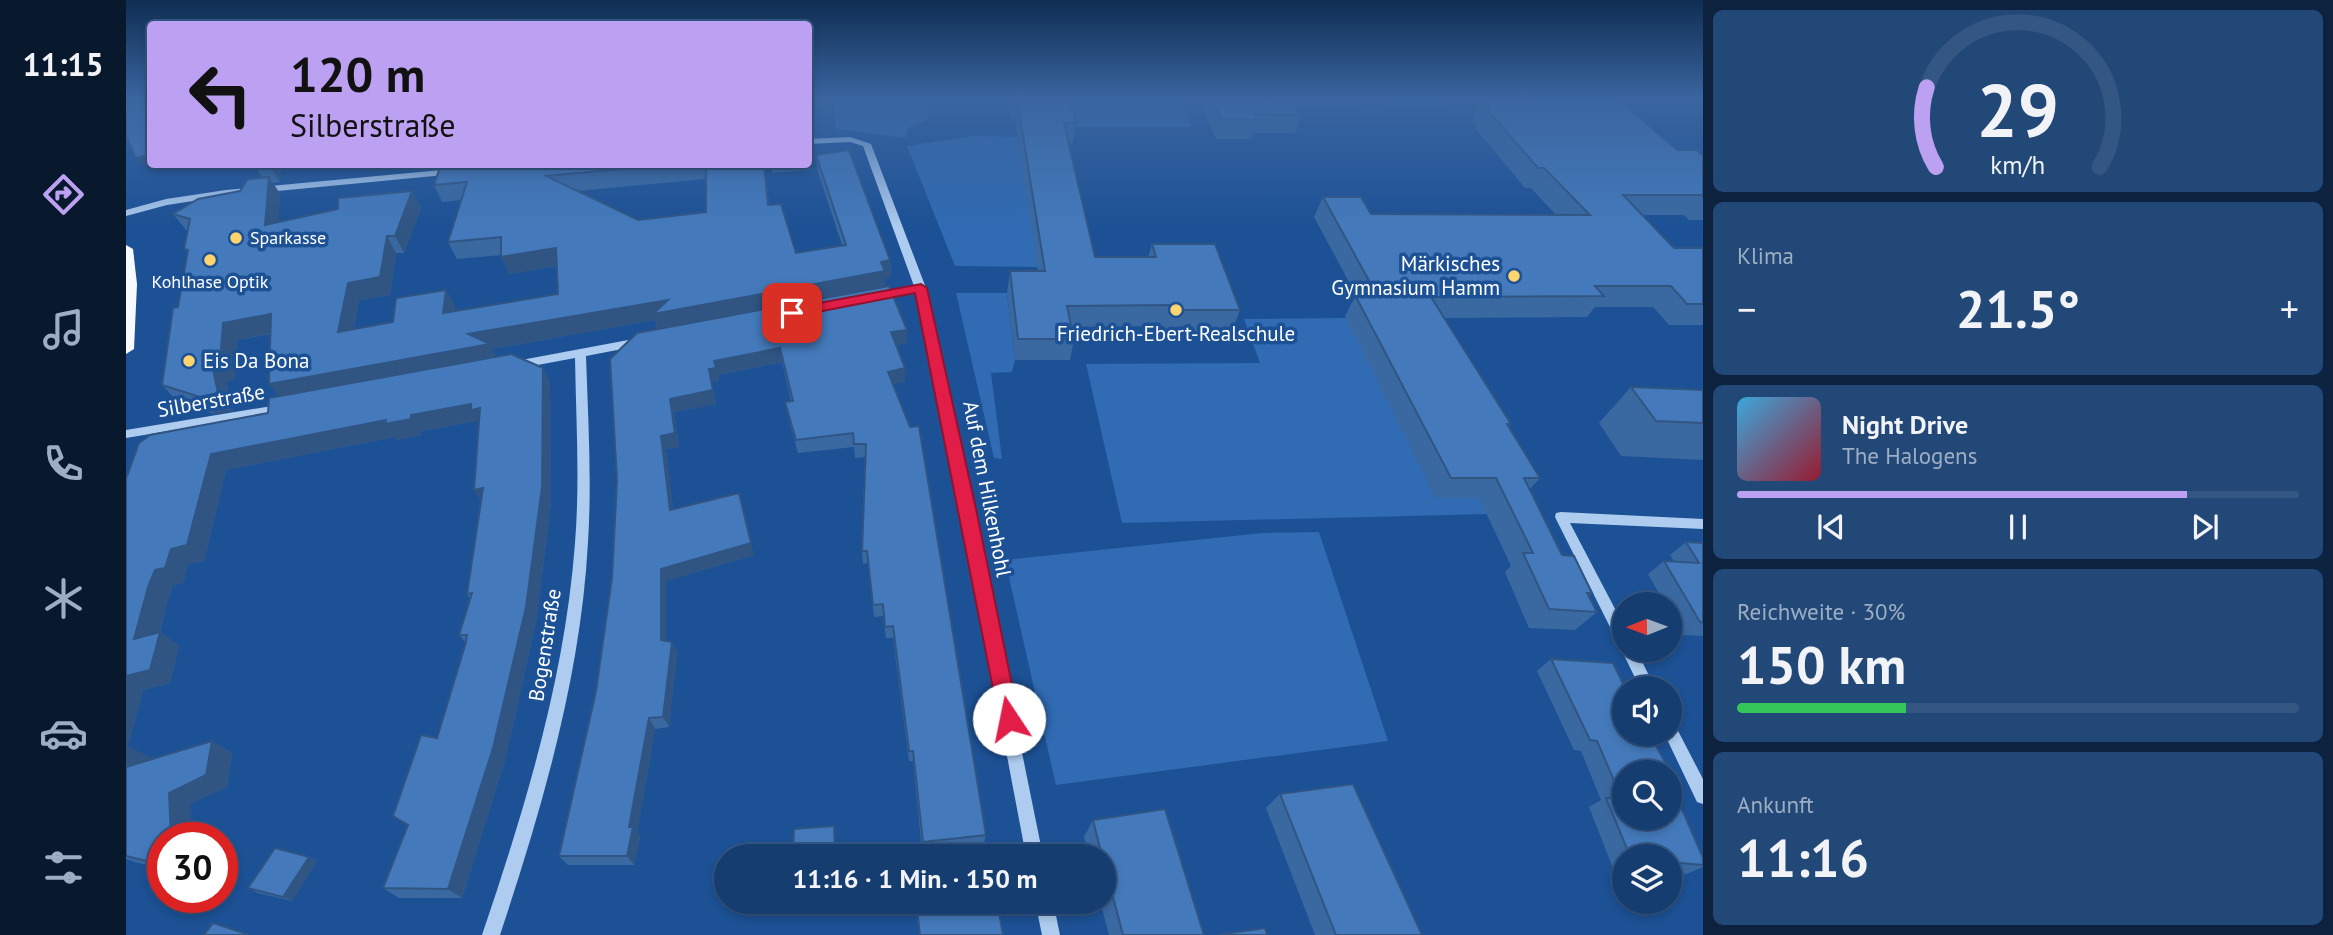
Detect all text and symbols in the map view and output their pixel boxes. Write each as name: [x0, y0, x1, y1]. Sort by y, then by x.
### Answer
text: 120 m: [290, 42, 425, 106]
text: 11:15: [22, 43, 104, 85]
icon: left: [175, 49, 266, 140]
text: 29: [1977, 63, 2059, 157]
text: Silberstraße: [290, 104, 456, 146]
text: km/h: [1991, 149, 2045, 181]
icon: directions: [39, 170, 88, 219]
place label: Sparkasse: [250, 226, 326, 249]
marker: Sparkasse: [228, 230, 244, 246]
text: Klima: [1737, 241, 1794, 270]
place label: Märkisches Gymnasium Hamm: [1331, 250, 1500, 301]
marker: Kohlhase Optik: [202, 252, 218, 268]
marker: Märkisches Gymnasium Hamm: [1506, 268, 1522, 284]
place label: Kohlhase Optik: [152, 270, 269, 293]
text: 21.5°: [1956, 275, 2080, 342]
pin: [762, 283, 822, 343]
text: −: [1737, 284, 1756, 333]
text: +: [2280, 284, 2299, 333]
icon: arrive: [773, 294, 811, 332]
marker: Friedrich-Ebert-Realschule: [1168, 302, 1184, 318]
icon: music: [39, 305, 88, 354]
place label: Friedrich-Ebert-Realschule: [1057, 320, 1295, 347]
place label: Eis Da Bona: [203, 347, 310, 374]
marker: Eis Da Bona: [181, 353, 197, 369]
street label: Silberstraße: [155, 378, 267, 423]
street label: Auf dem Hilkenhohl: [957, 399, 1018, 579]
text: Night Drive: [1842, 408, 1968, 441]
icon: phone: [39, 439, 88, 488]
text: The Halogens: [1842, 441, 1977, 470]
icon: previous: [1812, 508, 1850, 546]
icon: pause: [1999, 508, 2037, 546]
icon: next: [2186, 508, 2224, 546]
icon: climate: [39, 574, 88, 623]
street label: Bogenstraße: [522, 587, 567, 703]
north arrow: [1612, 592, 1682, 662]
map controls: [1612, 592, 1682, 914]
text: Reichweite · 30%: [1737, 597, 1905, 626]
text: 150 km: [1737, 631, 1906, 698]
button: sound: [1612, 676, 1682, 746]
position arrow: [972, 682, 1046, 756]
icon: car: [39, 709, 88, 758]
button: search: [1612, 760, 1682, 830]
text: Ankunft: [1737, 790, 1814, 819]
speed limit sign: 30: [147, 822, 238, 913]
text: 11:16: [1737, 824, 1869, 891]
icon: filters: [39, 843, 88, 892]
button: layers: [1612, 844, 1682, 914]
text: 11:16 · 1 Min. · 150 m: [792, 862, 1038, 895]

